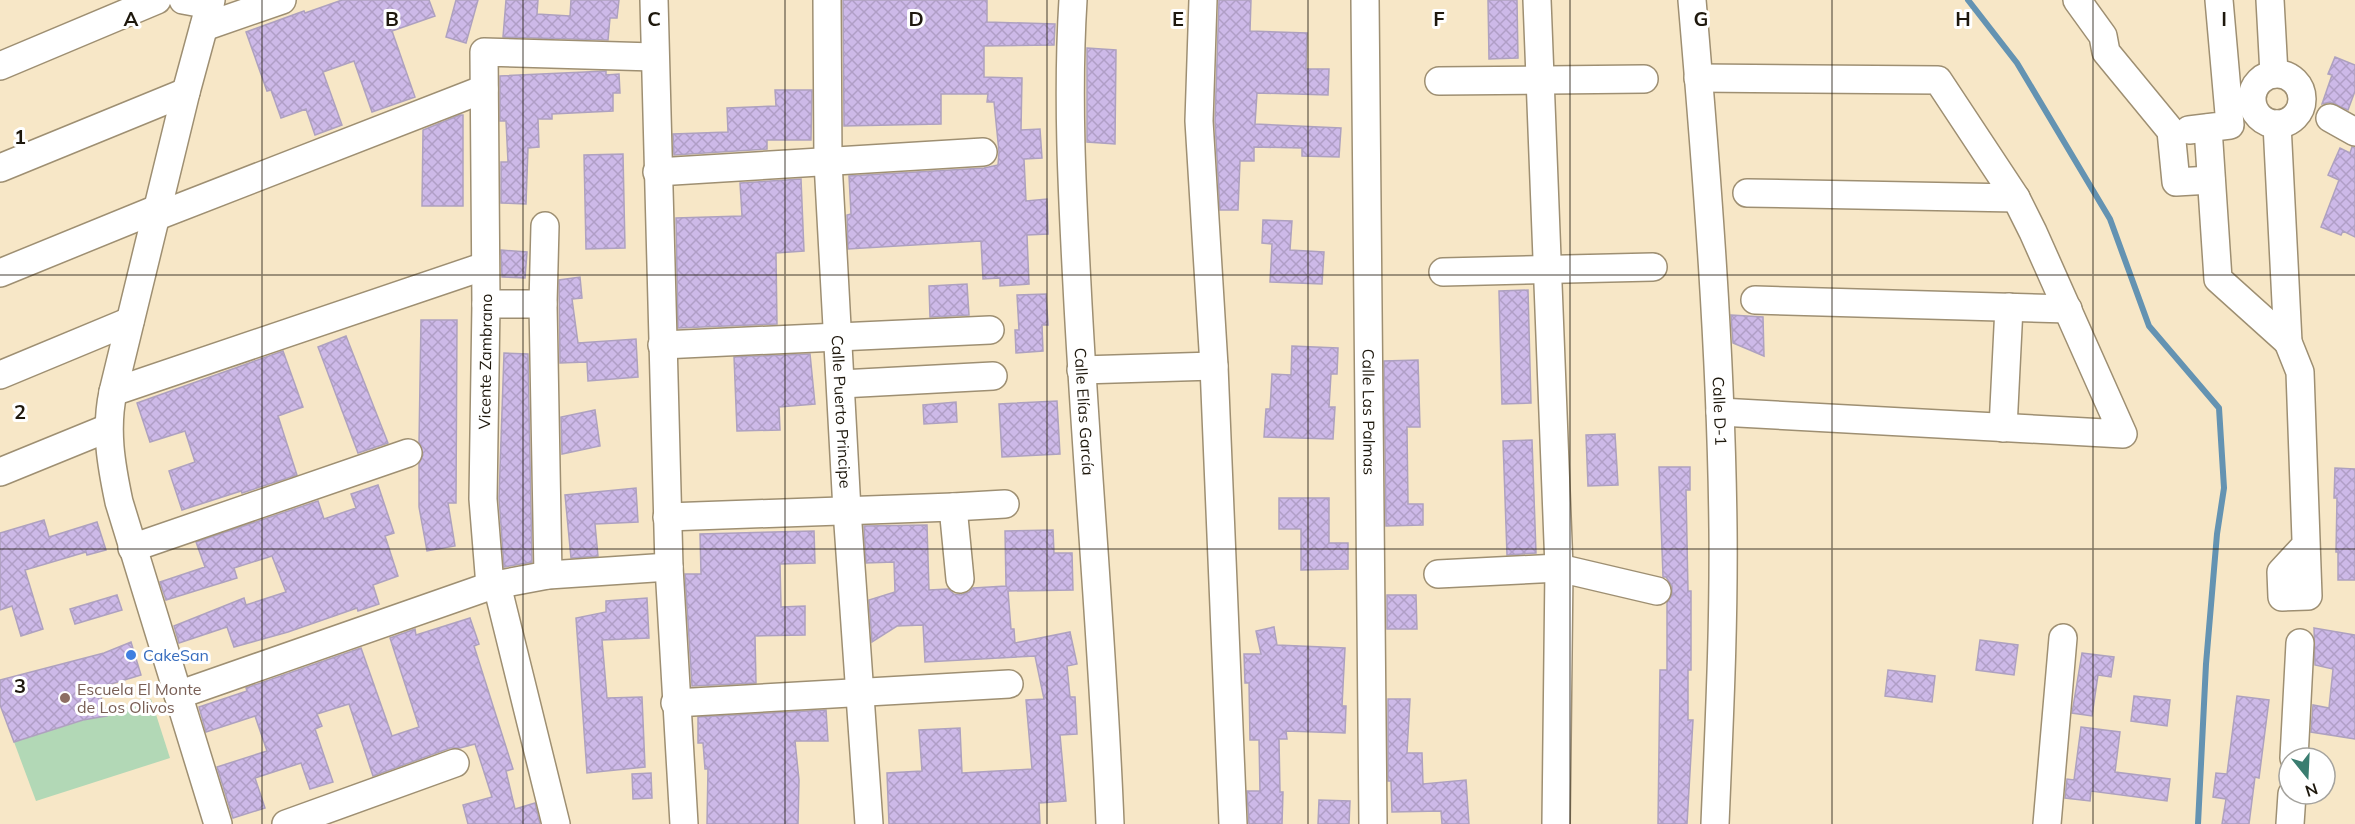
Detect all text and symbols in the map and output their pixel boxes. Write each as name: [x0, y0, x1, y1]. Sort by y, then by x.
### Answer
text: A: [124, 6, 139, 31]
text: B: [385, 6, 399, 31]
text: C: [647, 6, 661, 31]
text: D: [908, 6, 924, 31]
text: E: [1172, 6, 1184, 31]
text: F: [1433, 6, 1445, 31]
text: G: [1694, 6, 1708, 31]
text: H: [1955, 6, 1971, 31]
text: I: [2221, 6, 2227, 31]
text: 1: [14, 124, 26, 149]
street label: Vicente Zambrano: [474, 294, 496, 430]
street label: Calle Puerto Principe: [827, 334, 856, 489]
street label: Calle Elías García: [1070, 347, 1099, 476]
street label: Calle Las Palmas: [1358, 349, 1380, 475]
street label: Calle D-1: [1709, 376, 1731, 446]
text: 2: [14, 399, 26, 424]
place label: CakeSan: [143, 645, 209, 665]
marker: CakeSan: [124, 648, 138, 662]
text: 3: [14, 673, 26, 698]
place label: Escuela El Monte de Los Olivos: [77, 679, 202, 717]
marker: Escuela El Monte de Los Olivos: [58, 691, 72, 705]
north arrow: [2277, 746, 2337, 806]
text: N: [2303, 779, 2320, 802]

